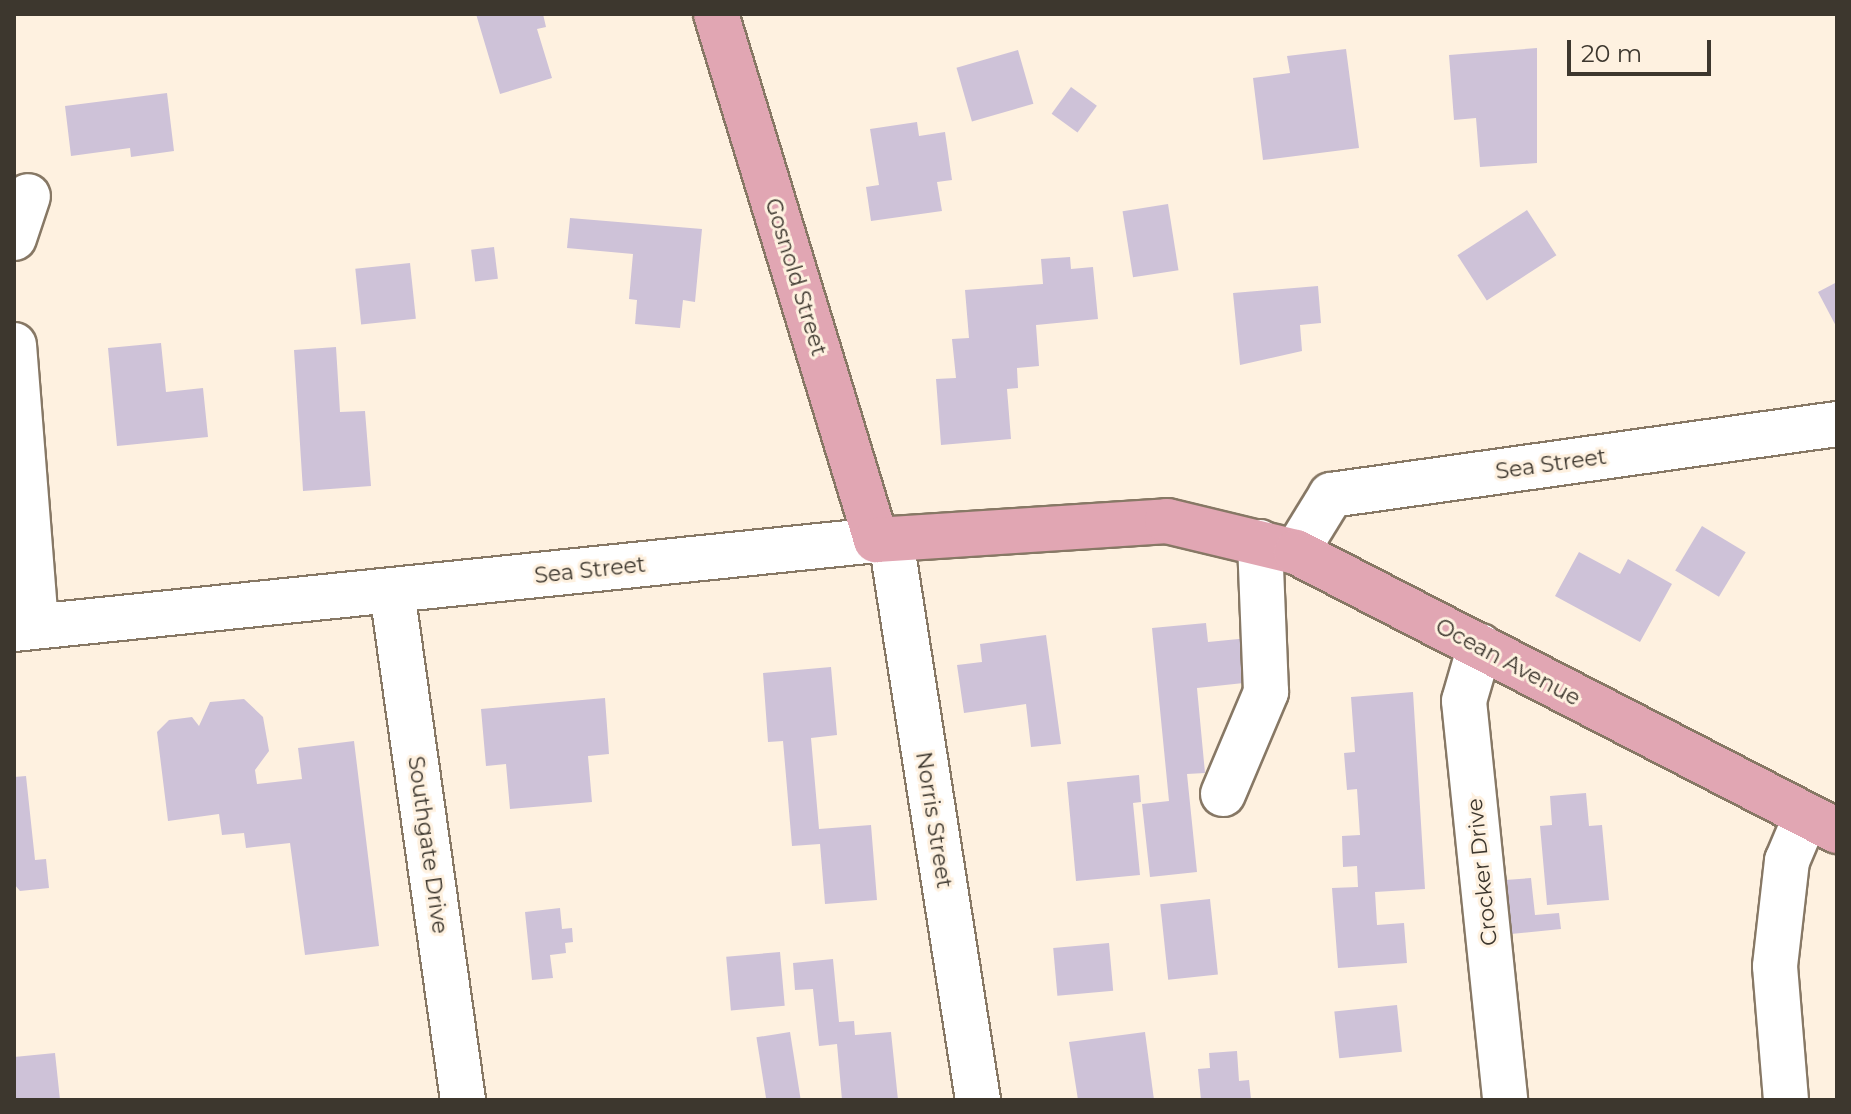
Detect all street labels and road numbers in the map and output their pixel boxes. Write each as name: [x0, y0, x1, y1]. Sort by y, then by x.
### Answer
street label: Gosnold Street: [760, 195, 832, 359]
street label: Sea Street: [1494, 443, 1608, 485]
street label: Sea Street: [533, 551, 647, 589]
street label: Ocean Avenue: [1431, 613, 1585, 711]
street label: Norris Street: [910, 750, 958, 890]
street label: Southgate Drive: [402, 754, 454, 936]
street label: Crocker Drive: [1461, 797, 1503, 947]

